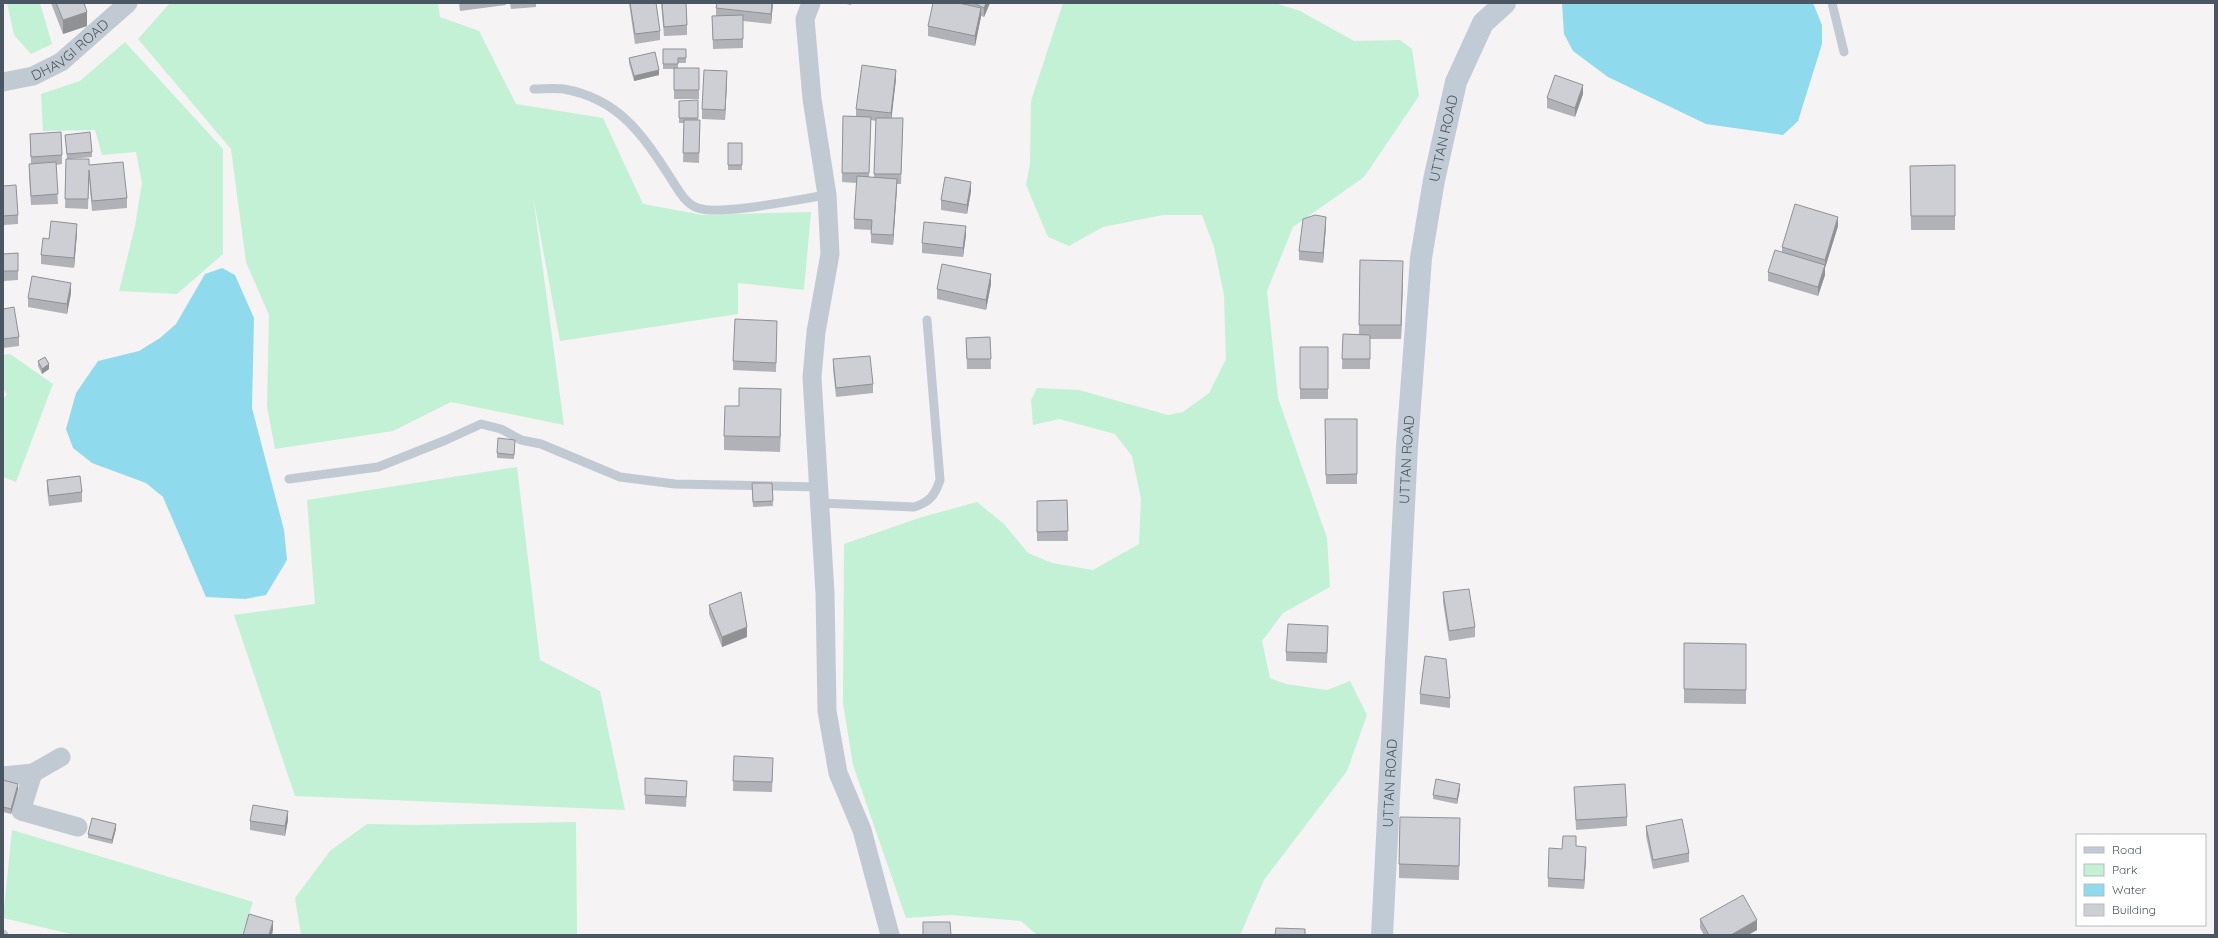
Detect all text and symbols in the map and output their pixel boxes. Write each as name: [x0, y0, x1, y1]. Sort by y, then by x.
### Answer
street label: DHAVGI ROAD: [28, 15, 113, 85]
street label: UTTAN ROAD: [1425, 93, 1462, 184]
street label: UTTAN ROAD: [1395, 415, 1418, 504]
street label: UTTAN ROAD: [1379, 738, 1401, 828]
legend: [2076, 834, 2206, 926]
text: Road: [2112, 842, 2142, 857]
text: Park: [2112, 862, 2137, 877]
text: Water: [2112, 882, 2147, 897]
text: Building: [2112, 902, 2156, 917]

